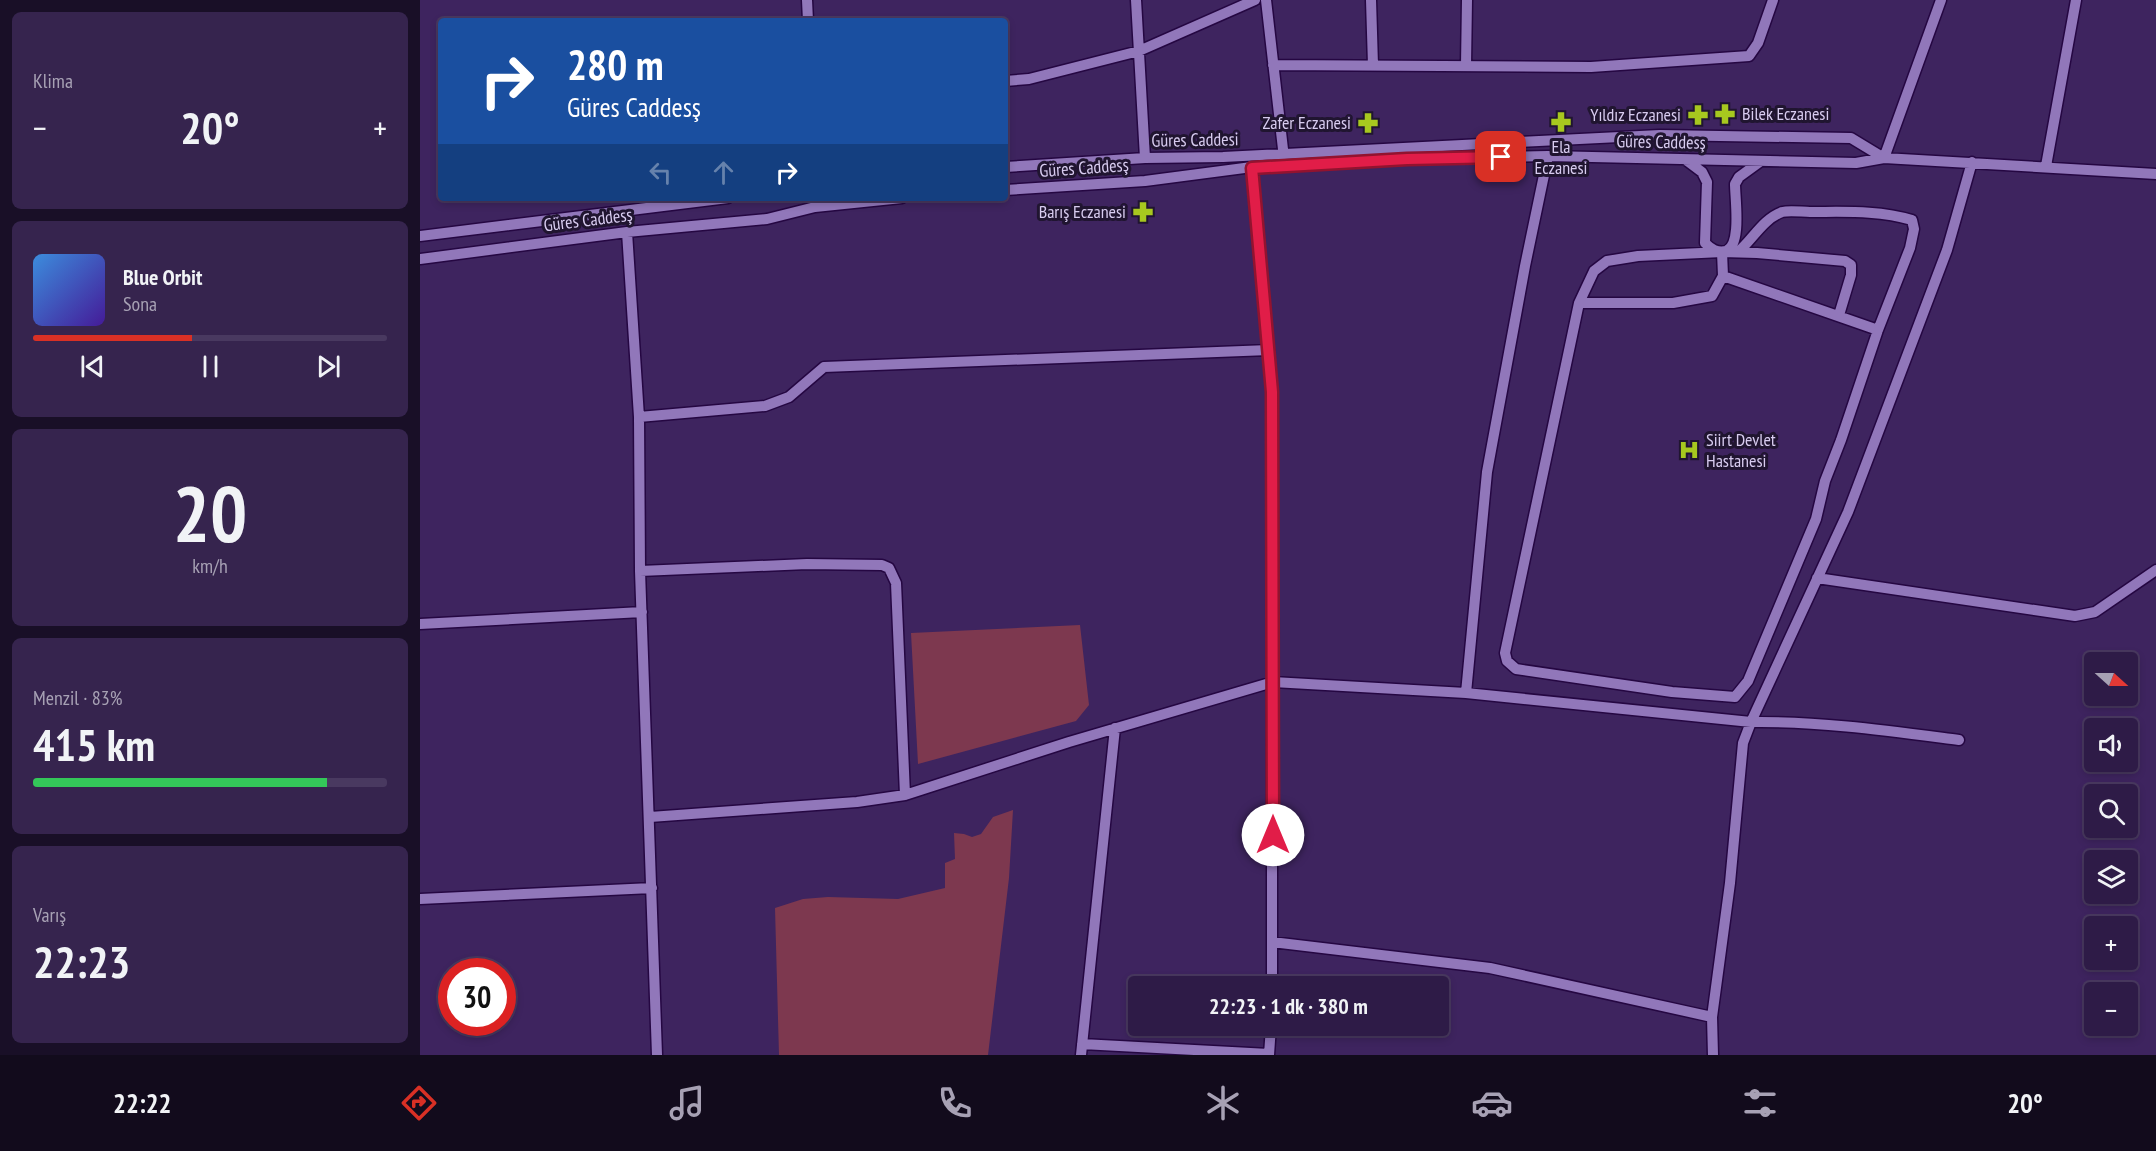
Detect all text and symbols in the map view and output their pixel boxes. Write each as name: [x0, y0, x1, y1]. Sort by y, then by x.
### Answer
text: 280 m: [567, 37, 664, 92]
icon: right: [468, 42, 546, 120]
text: Klima: [33, 68, 73, 94]
text: Güres Caddesş: [567, 90, 701, 124]
text: 20°: [180, 98, 240, 156]
pharmacy icon: Bilek Eczanesi: [1713, 102, 1737, 126]
place label: Bilek Eczanesi: [1742, 102, 1829, 125]
place label: Yıldız Eczanesi: [1590, 103, 1681, 126]
pharmacy icon: Yıldız Eczanesi: [1686, 103, 1710, 127]
text: −: [33, 106, 47, 149]
text: +: [373, 106, 387, 149]
pharmacy icon: Ela Eczanesi: [1549, 110, 1573, 134]
place label: Zafer Eczanesi: [1263, 111, 1351, 134]
pharmacy icon: Zafer Eczanesi: [1356, 111, 1380, 135]
street label: Güres Caddesi: [1151, 127, 1239, 152]
street label: Güres Caddesş: [1616, 129, 1706, 154]
pin: [1475, 131, 1526, 182]
place label: Ela Eczanesi: [1535, 135, 1587, 179]
icon: arrive: [1484, 140, 1517, 173]
street label: Güres Caddesş: [1039, 153, 1129, 182]
icon: left: [644, 156, 677, 189]
icon: ahead: [707, 156, 740, 189]
icon: right: [770, 156, 803, 189]
place label: Barış Eczanesi: [1039, 200, 1126, 223]
pharmacy icon: Barış Eczanesi: [1131, 200, 1155, 224]
street label: Güres Caddesş: [542, 203, 634, 236]
text: Blue Orbit: [123, 263, 202, 291]
text: Sona: [123, 291, 157, 317]
icon: previous: [76, 350, 109, 383]
icon: pause: [194, 350, 227, 383]
icon: next: [312, 350, 345, 383]
place label: Siirt Devlet Hastanesi: [1706, 428, 1776, 472]
hospital icon: Siirt Devlet Hastanesi: [1677, 438, 1701, 462]
text: 20: [173, 463, 247, 564]
text: km/h: [192, 553, 228, 579]
north arrow: [2084, 652, 2138, 706]
map controls: [2084, 652, 2138, 1036]
text: Menzil · 83%: [33, 685, 122, 711]
text: 415 km: [33, 715, 155, 773]
button: sound: [2084, 718, 2138, 772]
button: search: [2084, 784, 2138, 838]
position arrow: [1241, 803, 1305, 867]
button: layers: [2084, 850, 2138, 904]
text: Varış: [33, 902, 66, 928]
button: +: [2084, 916, 2138, 970]
text: 22:23: [33, 932, 130, 990]
speed limit sign: 30: [438, 958, 516, 1036]
button: −: [2084, 982, 2138, 1036]
text: 22:23 · 1 dk · 380 m: [1209, 992, 1368, 1020]
icon: directions: [398, 1082, 440, 1124]
icon: music: [666, 1082, 708, 1124]
icon: phone: [934, 1082, 976, 1124]
icon: climate: [1202, 1082, 1244, 1124]
icon: car: [1471, 1082, 1513, 1124]
icon: filters: [1739, 1082, 1781, 1124]
text: 22:22: [113, 1086, 172, 1120]
text: 20°: [2007, 1086, 2043, 1120]

